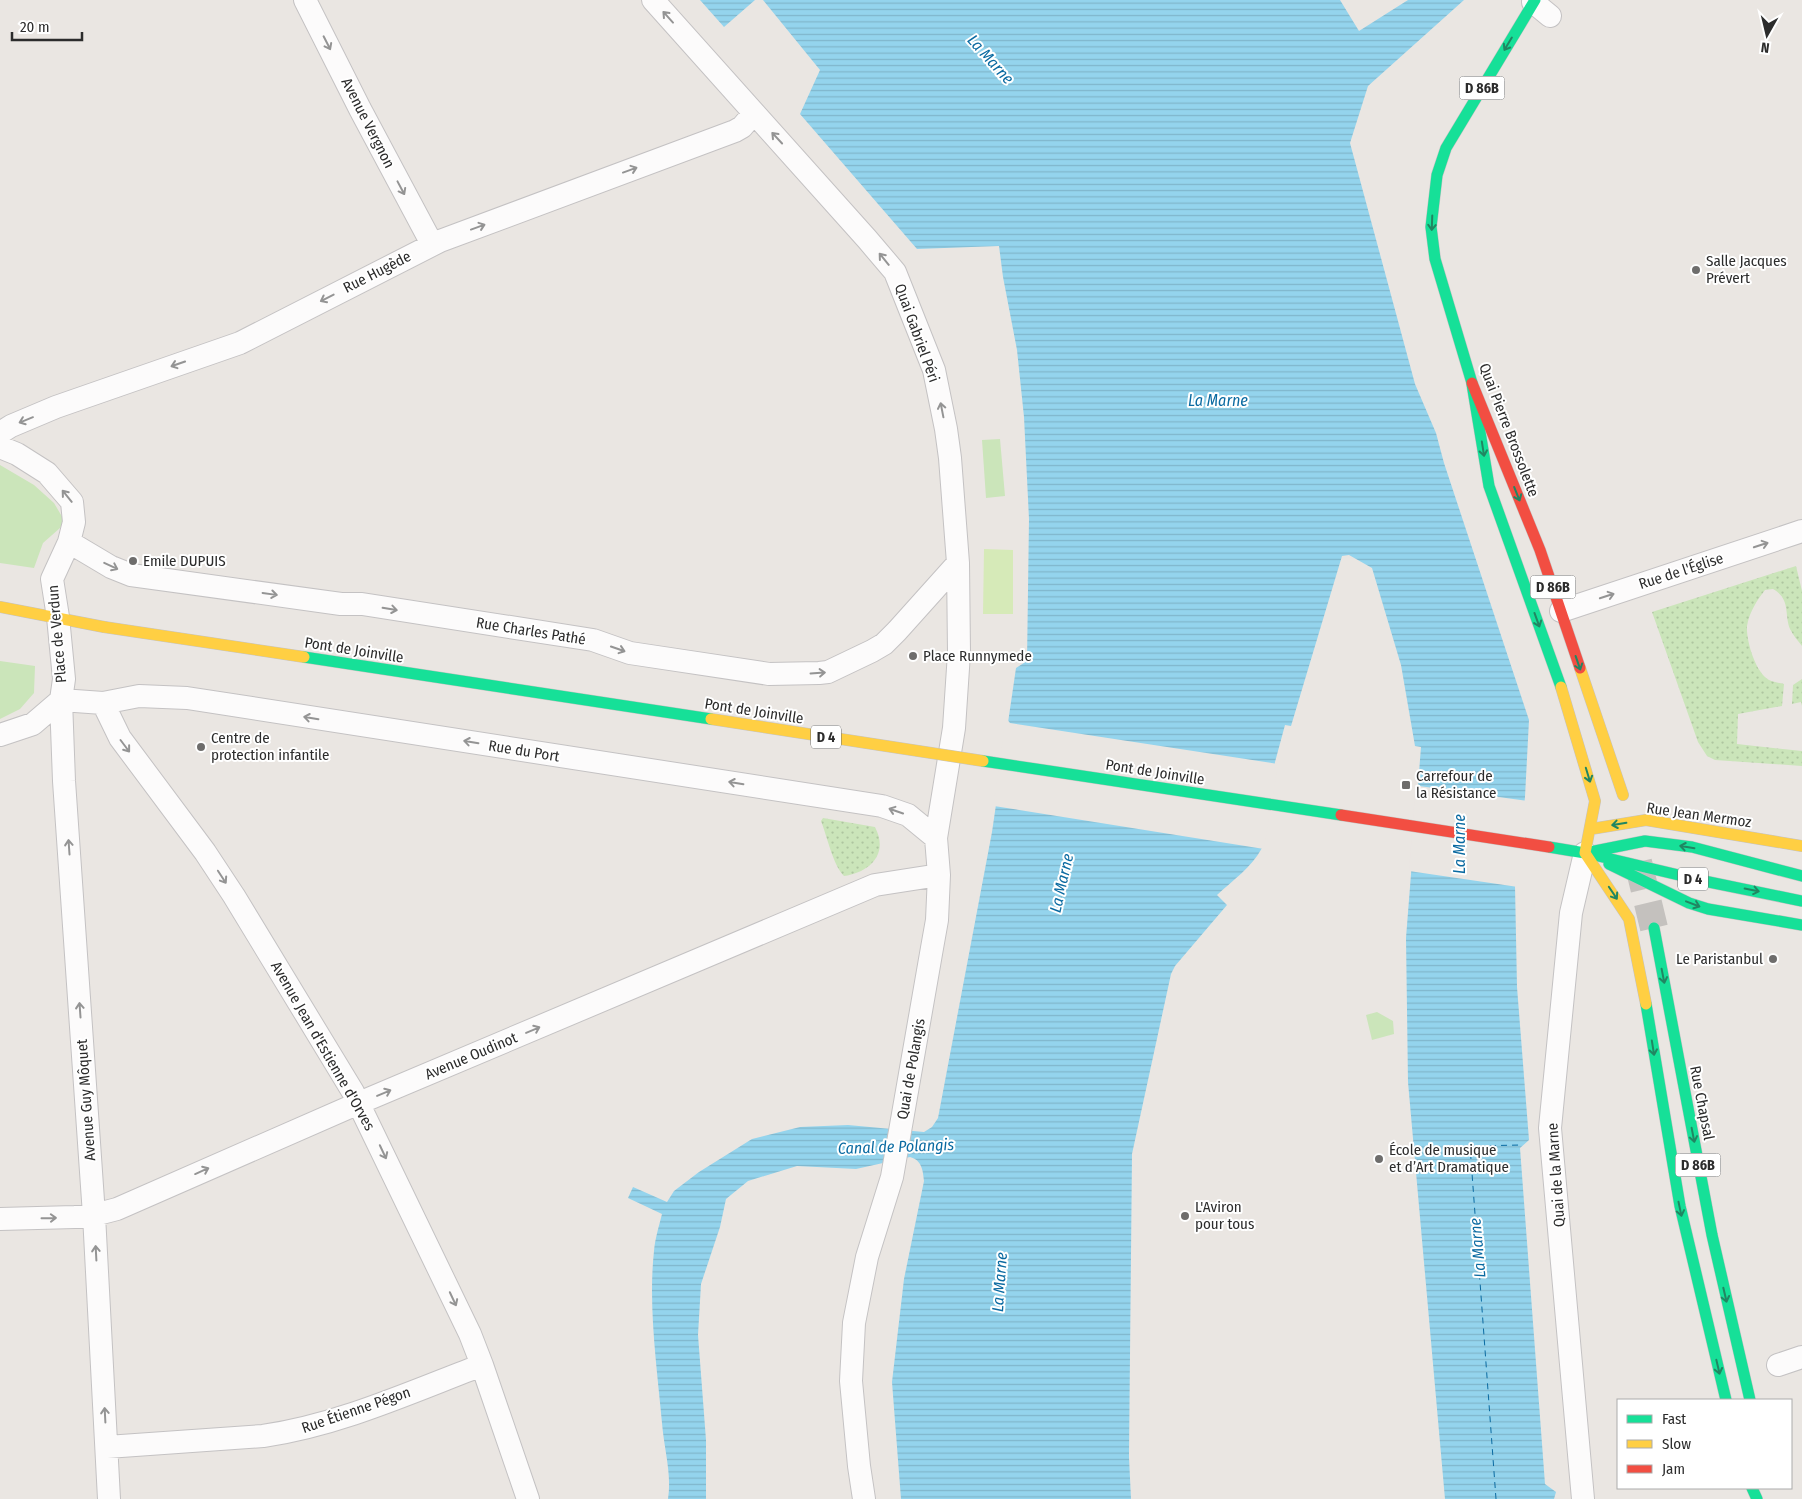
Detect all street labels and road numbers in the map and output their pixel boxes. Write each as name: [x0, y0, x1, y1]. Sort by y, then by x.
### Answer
street label: Avenue Vergnon: [337, 75, 399, 171]
road number: D 86B: [1460, 76, 1504, 100]
street label: Rue Hugède: [340, 247, 414, 297]
street label: Quai Gabriel Péri: [891, 281, 943, 385]
street label: Quai Pierre Brossolette: [1475, 361, 1543, 499]
street label: Rue de l'Église: [1636, 549, 1726, 593]
road number: D 86B: [1530, 576, 1576, 598]
street label: Place de Verdun: [44, 584, 70, 684]
street label: Rue Charles Pathé: [475, 613, 587, 649]
street label: Pont de Joinville: [303, 633, 405, 667]
street label: Pont de Joinville: [703, 694, 805, 728]
road number: D 4: [811, 726, 841, 749]
street label: Rue du Port: [487, 736, 561, 766]
street label: Pont de Joinville: [1104, 755, 1206, 789]
street label: Rue Jean Mermoz: [1645, 799, 1753, 831]
road number: D 4: [1678, 868, 1708, 891]
street label: Avenue Jean d'Estienne d'Orves: [267, 958, 379, 1134]
street label: Quai de Polangis: [893, 1017, 929, 1121]
street label: Avenue Oudinot: [422, 1028, 520, 1084]
street label: Avenue Guy Môquet: [73, 1038, 99, 1161]
street label: Rue Chapsal: [1686, 1064, 1718, 1142]
street label: Quai de la Marne: [1543, 1122, 1569, 1228]
road number: D 86B: [1676, 1154, 1720, 1176]
street label: Rue Étienne Pégon: [299, 1383, 413, 1437]

